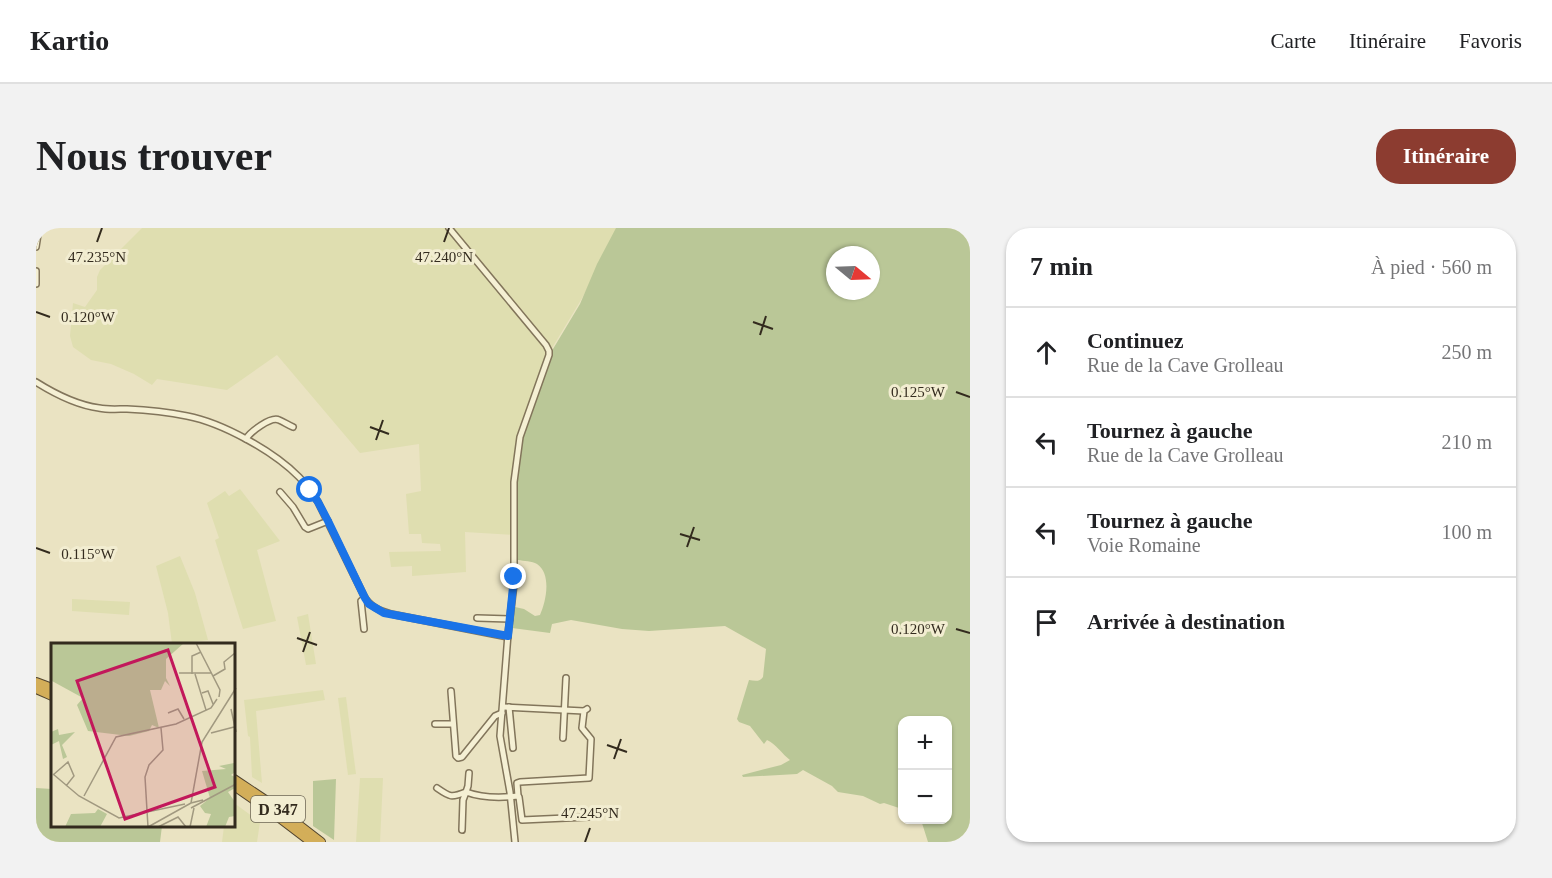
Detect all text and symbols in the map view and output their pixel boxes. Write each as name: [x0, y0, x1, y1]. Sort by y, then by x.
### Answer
text: Kartio: [30, 25, 109, 56]
text: Carte: [1271, 29, 1316, 53]
text: Itinéraire: [1349, 29, 1426, 53]
text: Favoris: [1459, 29, 1522, 53]
button: Itinéraire: [1376, 129, 1516, 184]
text: Nous trouver: [36, 133, 272, 179]
north arrow: [826, 246, 880, 300]
text: 47.235°N: [68, 249, 126, 265]
text: 47.240°N: [415, 249, 473, 265]
text: 7 min: [1030, 252, 1093, 281]
text: À pied · 560 m: [1371, 256, 1492, 278]
text: 0.120°W: [61, 309, 116, 325]
text: Continuez: [1087, 328, 1184, 353]
icon: ahead: [1030, 336, 1063, 369]
text: 250 m: [1441, 341, 1492, 363]
text: Rue de la Cave Grolleau: [1087, 354, 1284, 376]
text: 0.125°W: [891, 384, 946, 400]
text: Tournez à gauche: [1087, 418, 1252, 443]
icon: left: [1030, 426, 1063, 459]
text: 210 m: [1441, 431, 1492, 453]
text: Rue de la Cave Grolleau: [1087, 444, 1284, 466]
route start: [296, 476, 322, 502]
text: Tournez à gauche: [1087, 508, 1252, 533]
icon: left: [1030, 516, 1063, 549]
text: 100 m: [1441, 521, 1492, 543]
text: Voie Romaine: [1087, 534, 1201, 556]
text: 0.115°W: [61, 546, 116, 562]
route end: [500, 563, 526, 589]
icon: arrive: [1030, 606, 1063, 639]
text: Arrivée à destination: [1087, 609, 1285, 634]
text: 0.120°W: [891, 621, 946, 637]
inset map: [51, 643, 236, 827]
map controls: [898, 716, 952, 824]
button: +: [898, 716, 952, 770]
button: −: [898, 770, 952, 824]
road number: D 347: [251, 796, 305, 822]
text: 47.245°N: [561, 805, 619, 821]

